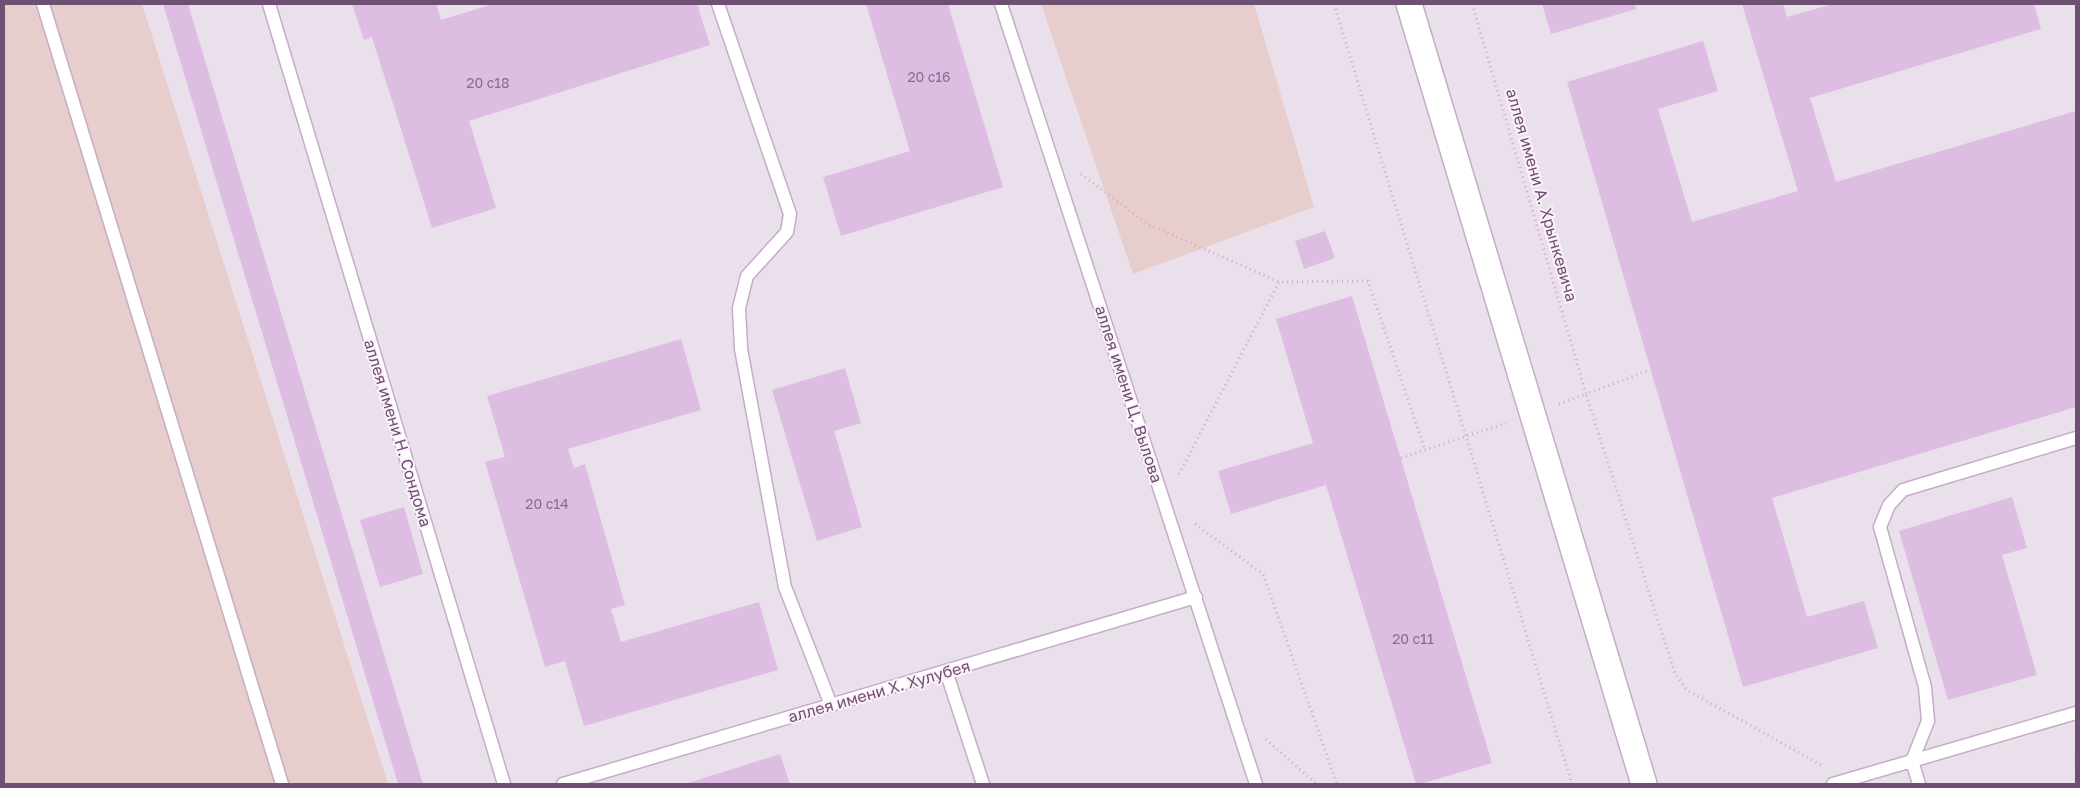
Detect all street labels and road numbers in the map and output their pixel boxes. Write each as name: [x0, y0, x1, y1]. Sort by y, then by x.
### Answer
street label: аллея имени А. Хрынкевича: [1502, 86, 1582, 304]
street label: аллея имени Ц. Вылова: [1091, 303, 1167, 485]
street label: аллея имени Н. Сондома: [360, 337, 436, 529]
street label: аллея имени Х. Хулубея: [786, 655, 972, 727]

